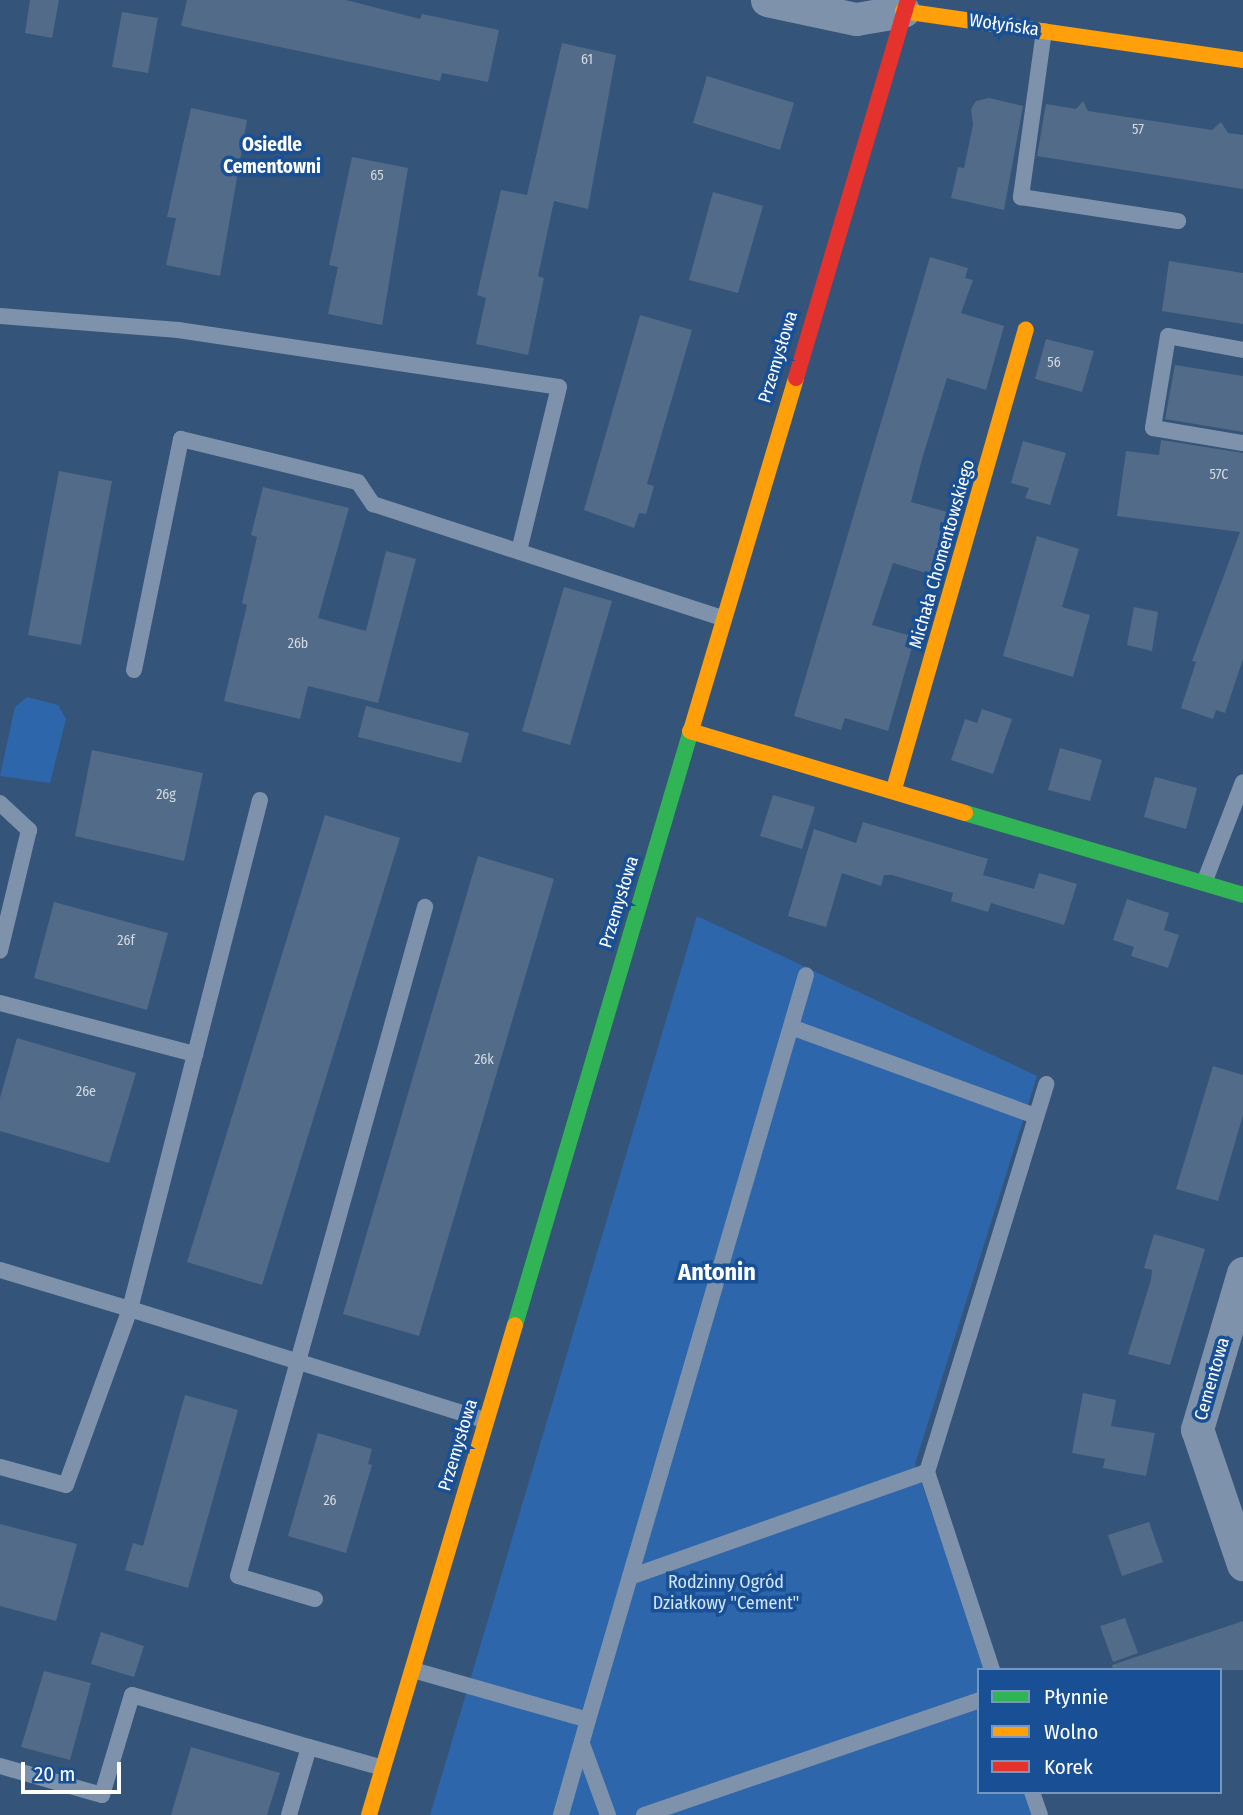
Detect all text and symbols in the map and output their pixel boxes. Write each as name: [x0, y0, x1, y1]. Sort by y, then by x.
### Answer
street label: Wołyńska: [968, 9, 1040, 41]
house number: 61: [581, 52, 593, 68]
house number: 57: [1132, 122, 1144, 138]
district label: Osiedle Cementowni: [223, 134, 321, 178]
house number: 65: [370, 168, 384, 184]
street label: Przemysłowa: [754, 308, 802, 406]
house number: 56: [1047, 355, 1061, 371]
street label: Michała Chomentowskiego: [905, 457, 979, 651]
house number: 57C: [1210, 467, 1228, 483]
house number: 26b: [288, 636, 308, 652]
house number: 26g: [156, 787, 176, 803]
street label: Przemysłowa: [595, 853, 643, 951]
house number: 26f: [117, 933, 135, 949]
house number: 26k: [474, 1052, 494, 1068]
house number: 26e: [76, 1084, 96, 1100]
district label: Antonin: [678, 1259, 756, 1287]
street label: Cementowa: [1190, 1335, 1234, 1423]
street label: Przemysłowa: [434, 1396, 482, 1494]
house number: 26: [323, 1493, 337, 1509]
park label: Rodzinny Ogród Działkowy "Cement": [653, 1572, 799, 1614]
legend: [977, 1668, 1222, 1794]
text: Płynnie: [1044, 1684, 1108, 1710]
text: Wolno: [1044, 1719, 1098, 1745]
scale bar: [24, 1748, 124, 1792]
text: Korek: [1044, 1754, 1093, 1780]
text: 20 m: [34, 1761, 75, 1787]

